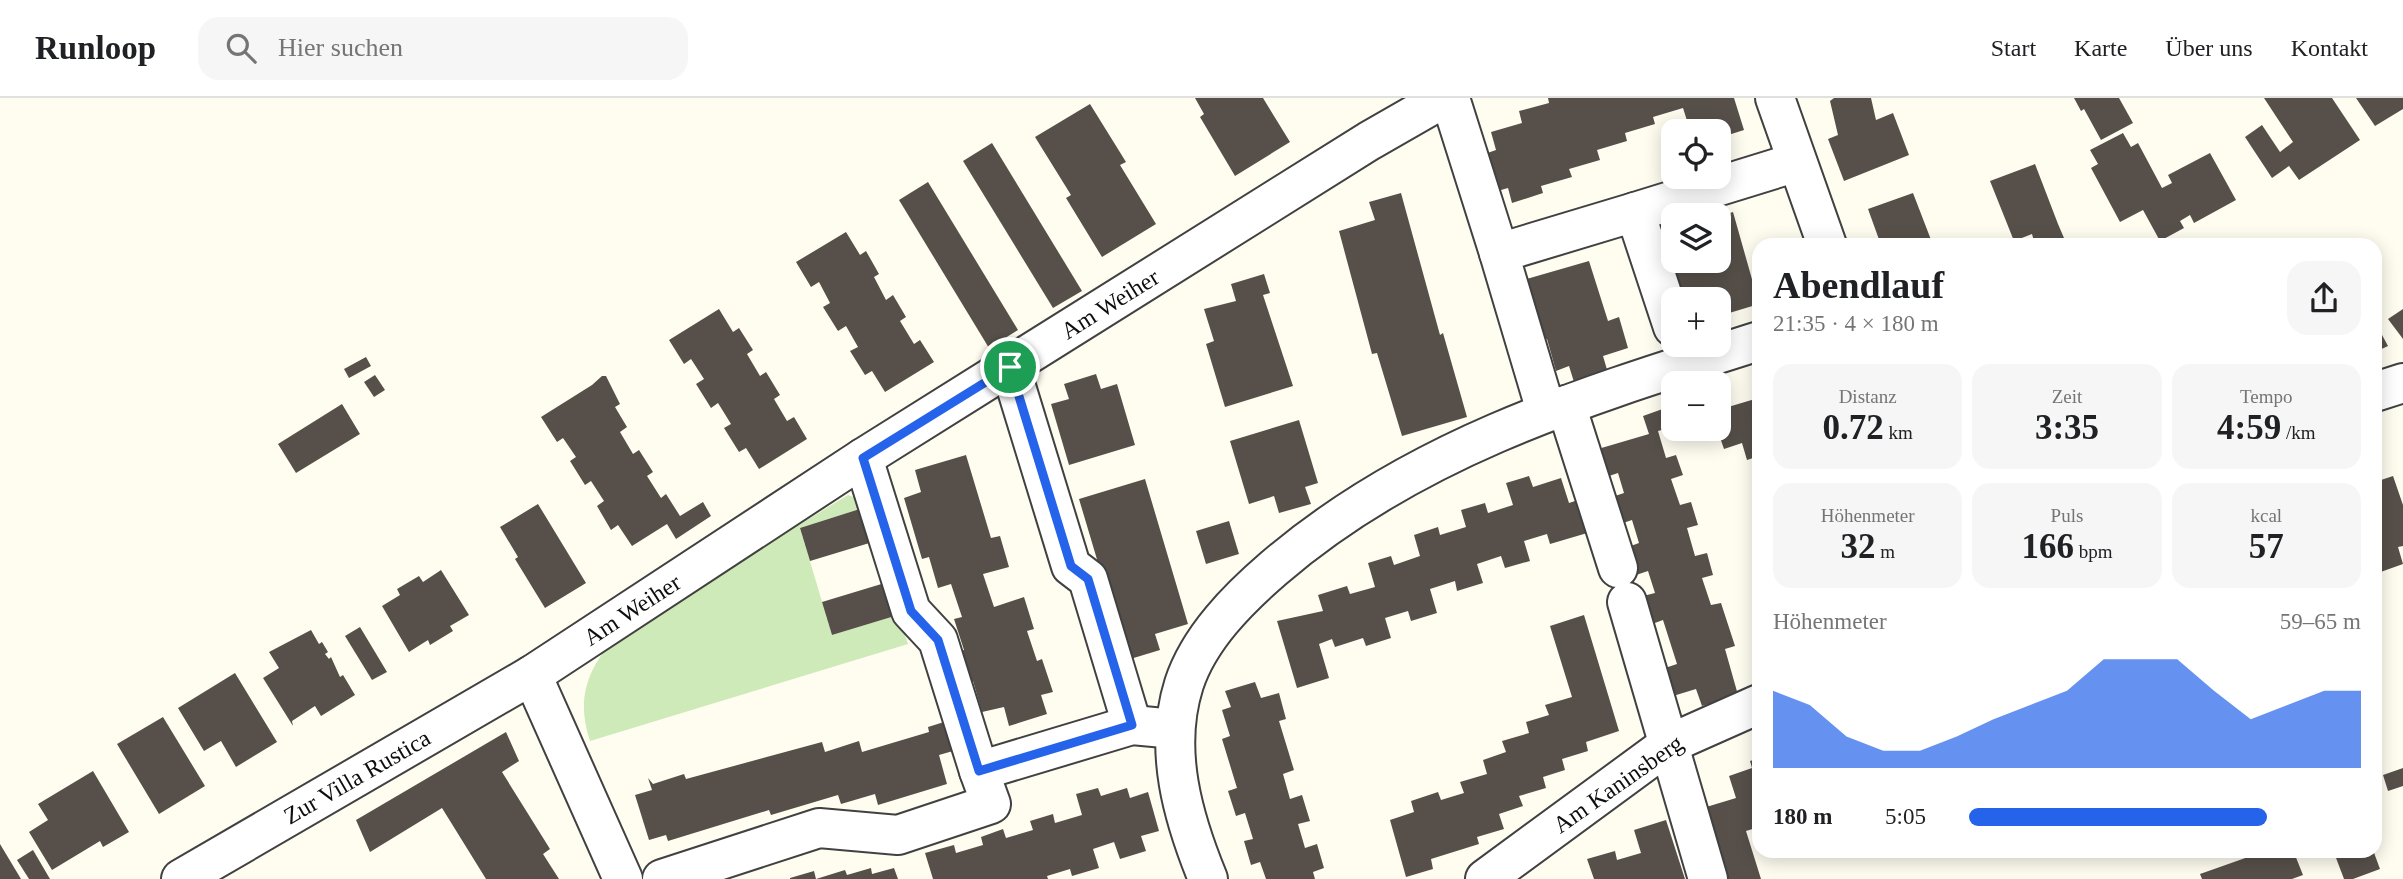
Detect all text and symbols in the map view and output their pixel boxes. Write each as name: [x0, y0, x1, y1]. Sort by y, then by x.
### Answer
search box: [198, 17, 688, 80]
icon: search: [222, 29, 260, 67]
text: Runloop: [35, 30, 156, 66]
text: Hier suchen: [278, 33, 403, 62]
text: Start: [1991, 35, 2036, 61]
text: Karte: [2074, 35, 2127, 61]
text: Über uns: [2165, 35, 2253, 61]
text: Kontakt: [2291, 35, 2368, 61]
map controls: [1661, 119, 1731, 441]
button: locate: [1661, 119, 1731, 189]
button: layers: [1661, 203, 1731, 273]
button: share: [2287, 261, 2361, 335]
street label: Am Weiher: [1056, 264, 1164, 344]
text: Abendlauf: [1773, 264, 1944, 306]
button: +: [1661, 287, 1731, 357]
text: 21:35 · 4 × 180 m: [1773, 311, 1939, 336]
pin: [980, 337, 1040, 397]
icon: arrive: [991, 348, 1029, 386]
button: −: [1661, 371, 1731, 441]
text: Distanz: [1839, 386, 1897, 407]
text: Zeit: [2052, 386, 2082, 407]
text: Tempo: [2240, 386, 2293, 407]
text: 0.72: [1823, 408, 1884, 447]
text: 3:35: [2035, 408, 2099, 447]
text: 4:59: [2217, 408, 2281, 447]
text: km: [1884, 422, 1913, 443]
text: /km: [2281, 422, 2316, 443]
text: Höhenmeter: [1821, 505, 1915, 526]
text: Puls: [2051, 505, 2083, 526]
text: kcal: [2250, 505, 2282, 526]
text: 32: [1840, 527, 1875, 566]
text: 166: [2021, 527, 2074, 566]
text: 57: [2249, 527, 2284, 566]
text: m: [1875, 541, 1895, 562]
text: bpm: [2074, 541, 2113, 562]
street label: Am Weiher: [579, 569, 685, 651]
text: Höhenmeter: [1773, 609, 1887, 634]
text: 59–65 m: [2280, 609, 2361, 634]
street label: Zur Villa Rustica: [279, 724, 435, 829]
street label: Am Kaninsberg: [1548, 730, 1688, 838]
text: 180 m: [1773, 804, 1832, 829]
text: 5:05: [1885, 804, 1926, 829]

